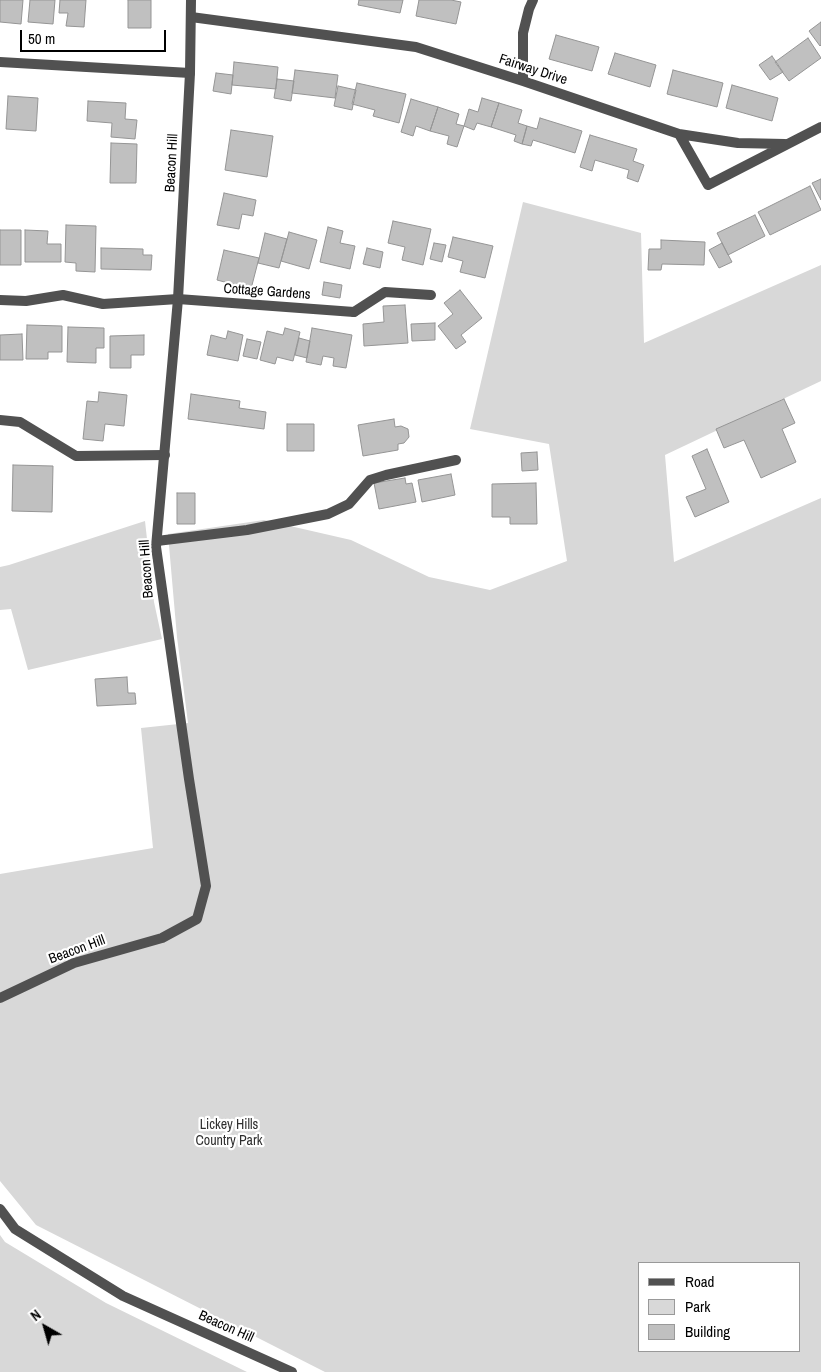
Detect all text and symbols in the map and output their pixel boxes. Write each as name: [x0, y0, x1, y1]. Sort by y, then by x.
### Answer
scale bar: [22, 20, 169, 52]
text: 50 m: [28, 28, 55, 49]
street label: Fairway Drive: [497, 51, 569, 89]
street label: Beacon Hill: [162, 133, 182, 193]
street label: Cottage Gardens: [223, 281, 311, 303]
street label: Beacon Hill: [137, 539, 157, 599]
street label: Beacon Hill: [47, 932, 107, 968]
park label: Lickey Hills Country Park: [196, 1117, 262, 1150]
legend: [638, 1262, 801, 1352]
text: Road: [685, 1271, 714, 1292]
text: Park: [685, 1296, 710, 1317]
north arrow: [20, 1302, 70, 1352]
text: N: [27, 1306, 45, 1325]
street label: Beacon Hill: [196, 1307, 256, 1347]
text: Building: [685, 1321, 730, 1342]

